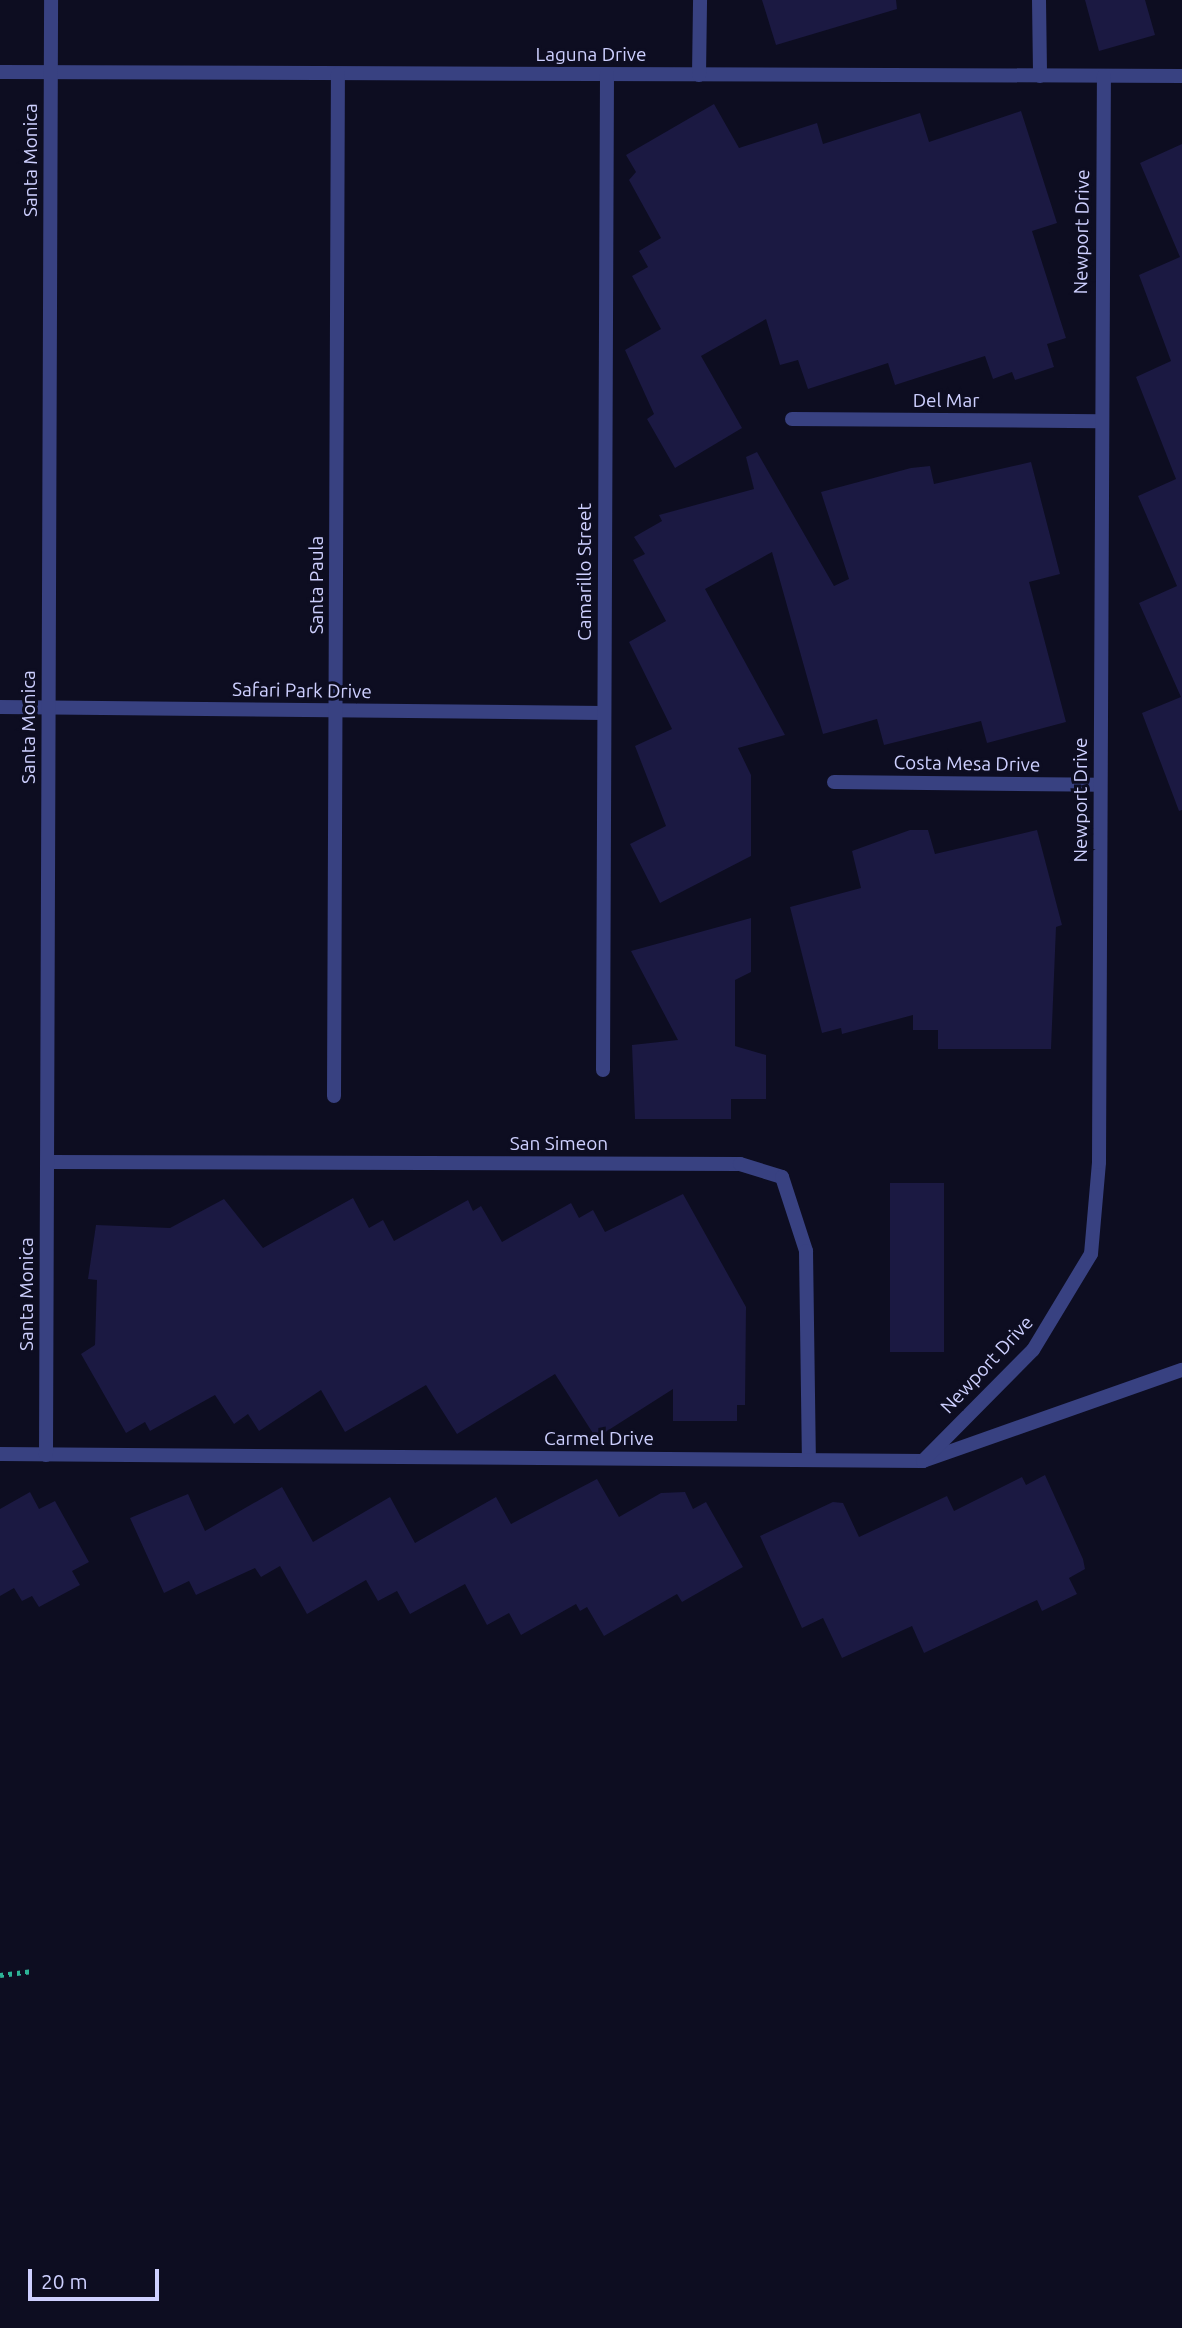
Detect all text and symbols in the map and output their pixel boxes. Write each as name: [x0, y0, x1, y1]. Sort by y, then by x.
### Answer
street label: Laguna Drive: [535, 44, 647, 66]
street label: Santa Monica: [20, 103, 42, 217]
street label: Newport Drive: [1070, 169, 1094, 295]
street label: Del Mar: [913, 390, 979, 412]
street label: Camarillo Street: [574, 503, 596, 641]
street label: Santa Paula: [306, 536, 328, 634]
street label: Santa Monica: [18, 670, 40, 784]
street label: Safari Park Drive: [232, 678, 372, 704]
street label: Newport Drive: [1070, 738, 1092, 862]
street label: Costa Mesa Drive: [893, 751, 1041, 777]
street label: San Simeon: [510, 1133, 608, 1155]
street label: Santa Monica: [16, 1237, 38, 1351]
street label: Newport Drive: [936, 1312, 1038, 1418]
street label: Carmel Drive: [544, 1428, 654, 1450]
scale bar: [32, 2254, 163, 2298]
text: 20 m: [41, 2269, 88, 2293]

